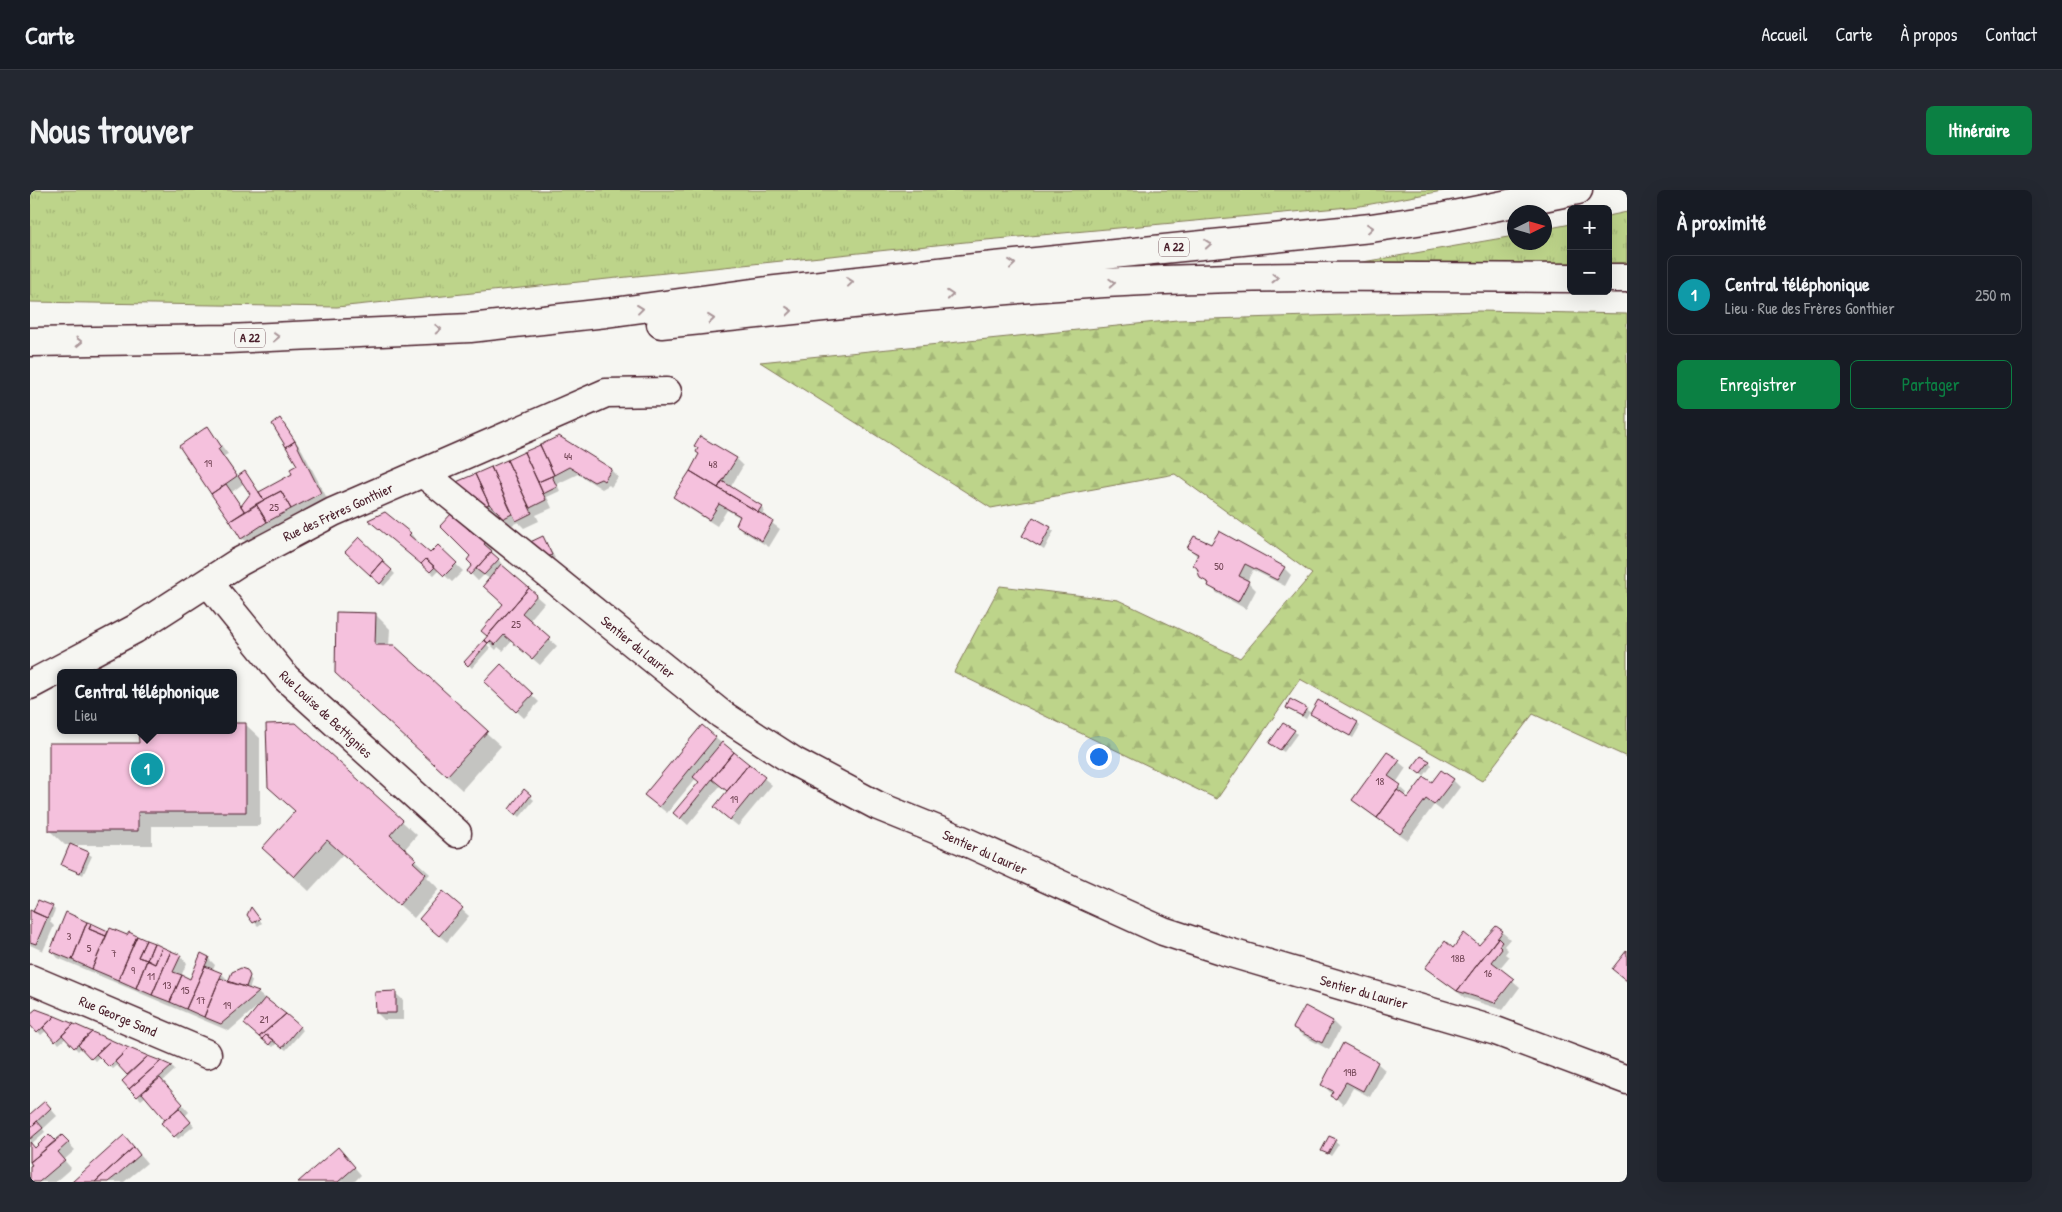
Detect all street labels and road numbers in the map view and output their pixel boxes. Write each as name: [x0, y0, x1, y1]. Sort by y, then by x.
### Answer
road number: A 22: [1159, 238, 1189, 256]
road number: A 22: [235, 328, 265, 348]
street label: Rue des Frères Gonthier: [280, 477, 397, 545]
street label: Sentier du Laurier: [597, 611, 680, 683]
street label: Rue Louise de Bettignies: [275, 665, 377, 763]
street label: Sentier du Laurier: [940, 824, 1031, 879]
street label: Sentier du Laurier: [1318, 970, 1411, 1013]
street label: Rue George Sand: [76, 991, 161, 1042]

